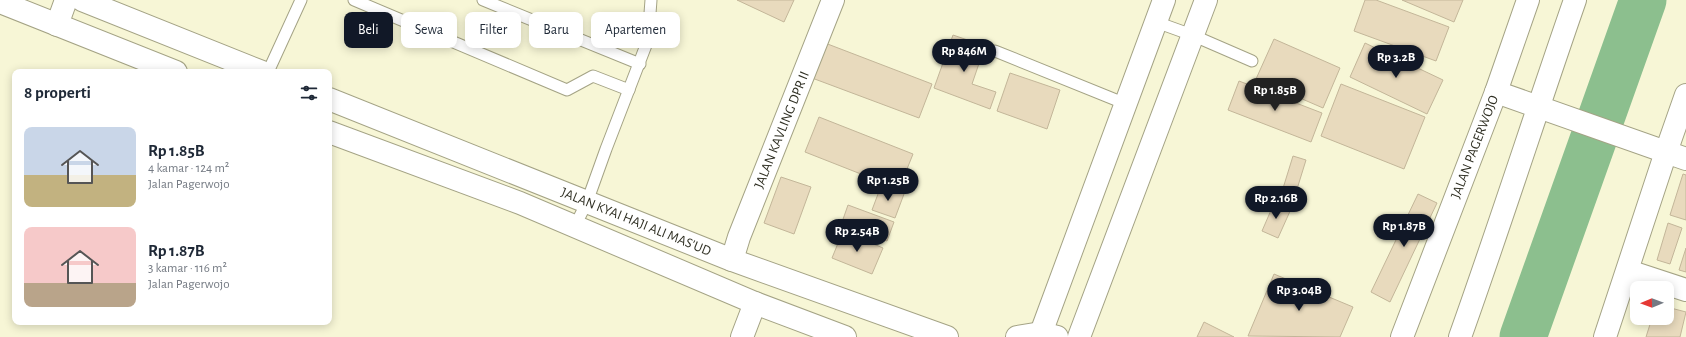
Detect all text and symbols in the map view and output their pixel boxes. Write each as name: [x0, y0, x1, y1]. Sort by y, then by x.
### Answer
chip: Beli: [344, 12, 393, 48]
chip: Sewa: [401, 12, 457, 48]
chip: Filter: [465, 12, 521, 48]
chip: Baru: [529, 12, 583, 48]
chip: Apartemen: [591, 12, 680, 48]
pin: Rp 846M: [927, 39, 1001, 73]
text: Rp 846M: [941, 45, 987, 58]
pin: Rp 3.2B: [1359, 45, 1433, 79]
text: Rp 3.2B: [1377, 51, 1415, 64]
street label: JALAN KAVLING DPR II: [752, 69, 812, 191]
pin: Rp 1.85B: [1234, 78, 1316, 112]
icon: filters: [298, 82, 320, 104]
text: 8 properti: [24, 84, 91, 101]
text: Rp 1.85B: [1253, 84, 1297, 97]
street label: JALAN PAGERWOJO: [1449, 93, 1501, 201]
text: Rp 1.85B: [148, 142, 205, 159]
icon: home: [56, 143, 104, 191]
text: 4 kamar · 124 m²: [148, 162, 229, 175]
pin: Rp 1.25B: [847, 168, 929, 202]
text: Rp 1.25B: [866, 174, 910, 187]
text: Jalan Pagerwojo: [148, 178, 230, 191]
street label: JALAN KYAI HAJI ALI MAS'UD: [559, 185, 713, 259]
pin: Rp 2.16B: [1235, 186, 1317, 220]
text: Rp 2.16B: [1254, 192, 1298, 205]
pin: Rp 1.87B: [1363, 214, 1445, 248]
pin: Rp 2.54B: [816, 219, 898, 253]
text: Rp 1.87B: [1382, 220, 1426, 233]
text: Rp 2.54B: [835, 225, 879, 238]
text: Rp 1.87B: [148, 242, 205, 259]
icon: home: [56, 243, 104, 291]
text: 3 kamar · 116 m²: [148, 262, 227, 275]
text: Jalan Pagerwojo: [148, 278, 230, 291]
pin: Rp 3.04B: [1258, 278, 1340, 312]
north arrow: [1630, 281, 1674, 325]
map controls: [1630, 281, 1674, 325]
text: Rp 3.04B: [1276, 284, 1322, 297]

